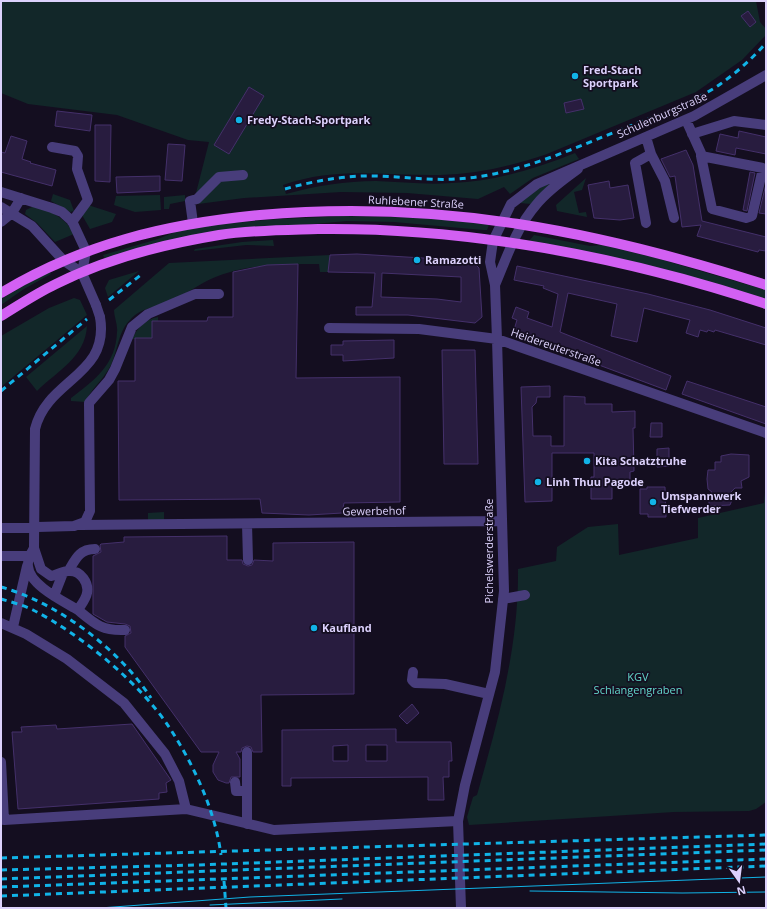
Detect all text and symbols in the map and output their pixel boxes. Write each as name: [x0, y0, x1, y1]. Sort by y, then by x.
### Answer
place label: Fred-Stach Sportpark: [583, 62, 641, 90]
marker: Fred-Stach Sportpark: [570, 71, 580, 81]
street label: Schulenburgstraße: [614, 88, 709, 141]
place label: Fredy-Stach-Sportpark: [247, 112, 370, 127]
marker: Fredy-Stach-Sportpark: [234, 115, 244, 125]
street label: Ruhlebener Straße: [368, 191, 464, 212]
place label: Ramazotti: [425, 252, 481, 267]
marker: Ramazotti: [412, 255, 422, 265]
street label: Heidereuterstraße: [509, 324, 603, 369]
place label: Kita Schatztruhe: [595, 453, 687, 468]
marker: Kita Schatztruhe: [582, 456, 592, 466]
place label: Linh Thuu Pagode: [546, 474, 644, 489]
marker: Linh Thuu Pagode: [533, 477, 543, 487]
place label: Umspannwerk Tiefwerder: [661, 488, 742, 516]
marker: Umspannwerk Tiefwerder: [648, 497, 658, 507]
street label: Pichelswerderstraße: [481, 499, 496, 604]
street label: Gewerbehof: [342, 502, 407, 519]
place label: Kaufland: [322, 620, 372, 635]
marker: Kaufland: [309, 623, 319, 633]
park label: KGV Schlangengraben: [594, 669, 682, 697]
north arrow: [719, 861, 759, 901]
text: N: [735, 883, 748, 900]

